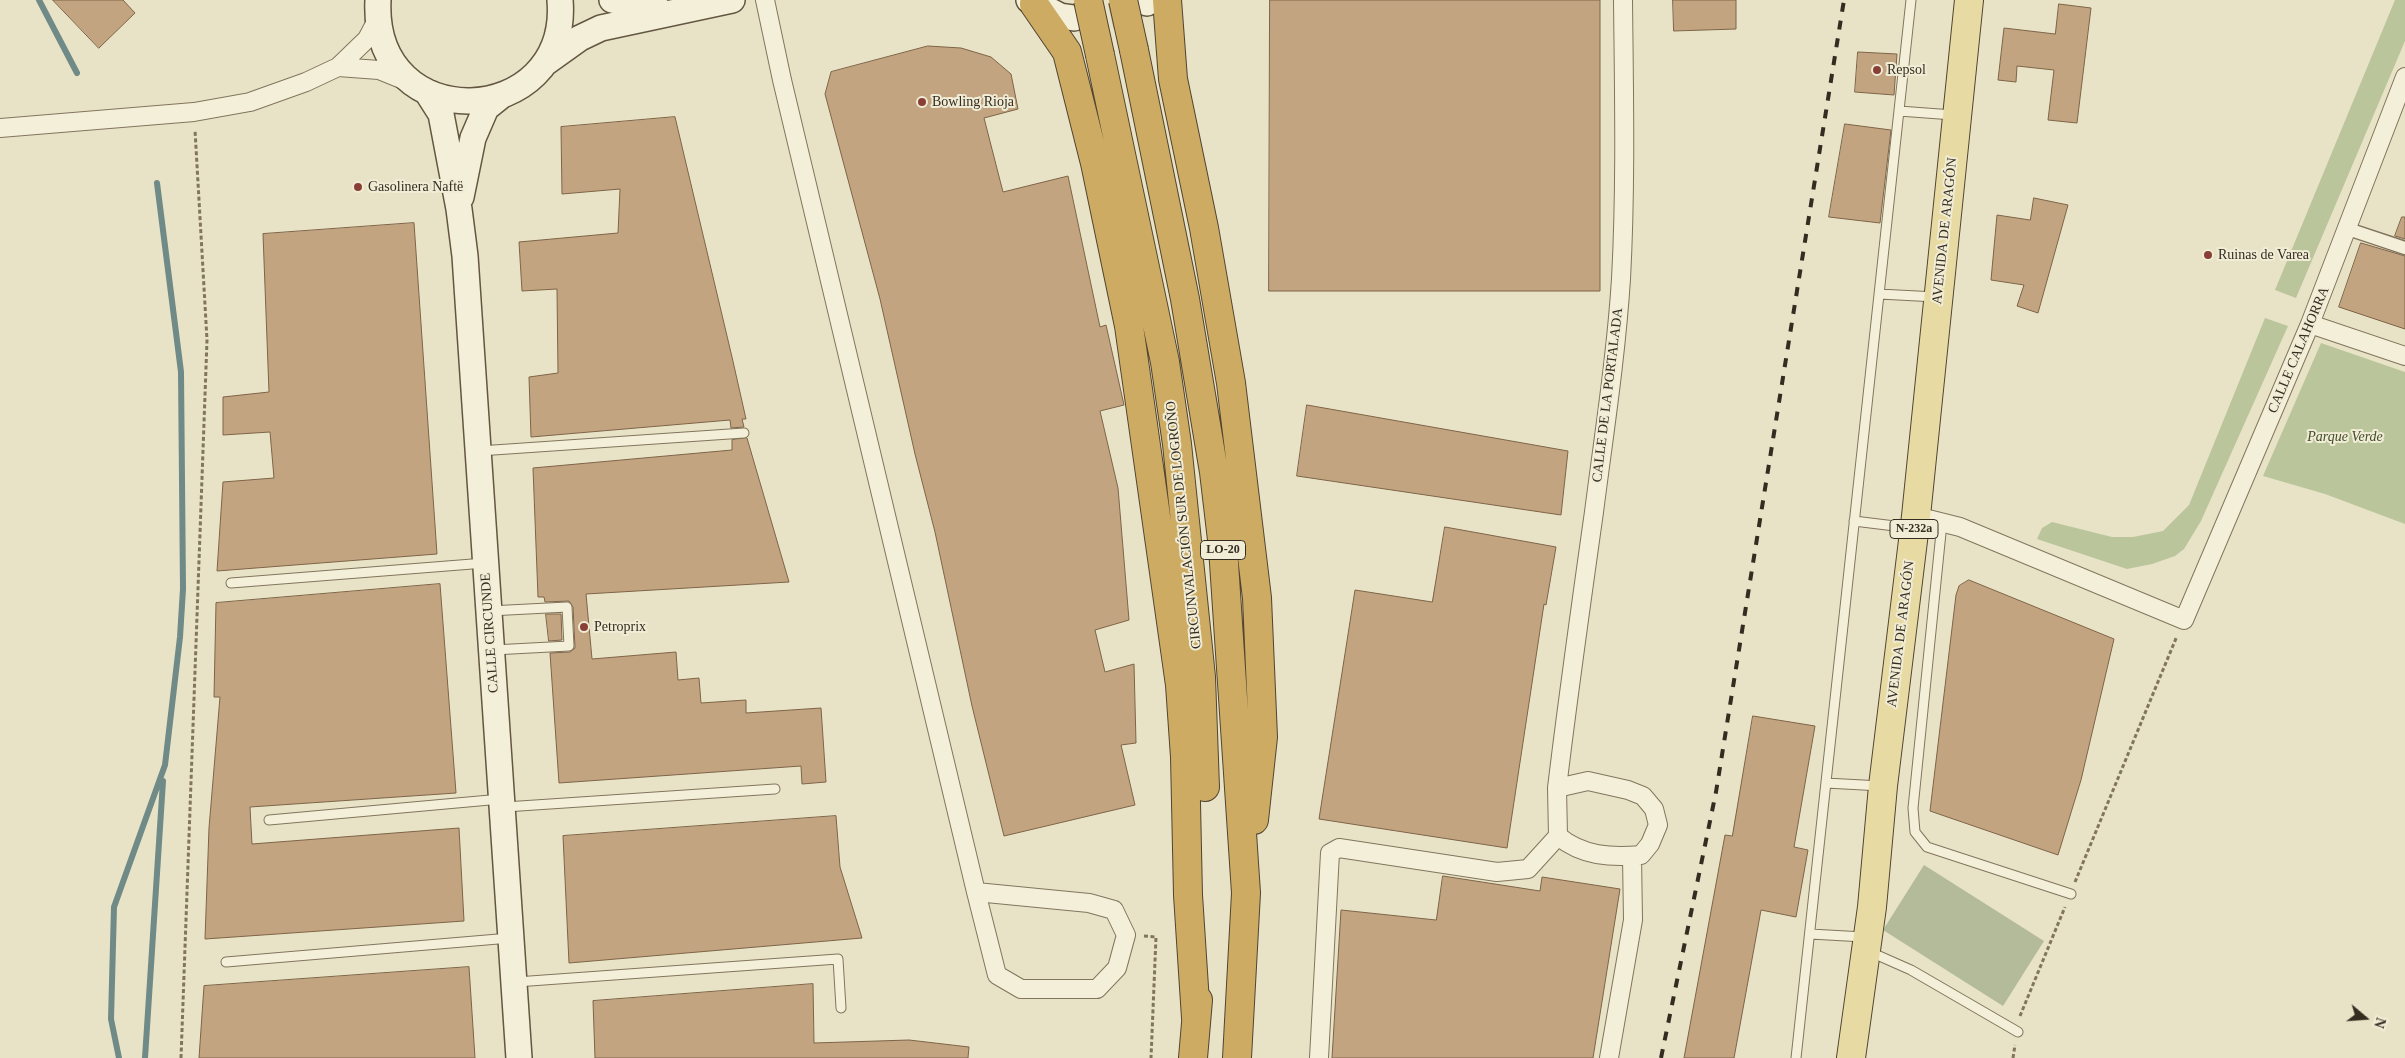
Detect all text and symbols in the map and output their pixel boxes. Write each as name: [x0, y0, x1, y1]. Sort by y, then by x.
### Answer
place label: Repsol: [1887, 62, 1926, 78]
marker: Repsol: [1871, 64, 1883, 76]
place label: Bowling Rioja: [932, 94, 1014, 110]
marker: Bowling Rioja: [916, 96, 928, 108]
street label: AVENIDA DE ARAGÓN: [1929, 157, 1961, 305]
place label: Gasolinera Naftë: [368, 179, 463, 195]
marker: Gasolinera Naftë: [352, 181, 364, 193]
place label: Ruinas de Varea: [2218, 247, 2309, 263]
marker: Ruinas de Varea: [2202, 249, 2214, 261]
street label: CALLE CALAHORRA: [2265, 284, 2333, 416]
street label: CALLE DE LA PORTALADA: [1589, 307, 1627, 483]
street label: CIRCUNVALACIÓN SUR DE LOGROÑO: [1163, 400, 1205, 650]
park label: Parque Verde: [2307, 429, 2383, 445]
road number: N-232a: [1890, 520, 1938, 538]
road number: LO-20: [1200, 540, 1246, 560]
street label: AVENIDA DE ARAGÓN: [1884, 560, 1918, 708]
street label: CALLE CIRCUNDE: [477, 572, 503, 694]
place label: Petroprix: [594, 619, 646, 635]
marker: Petroprix: [578, 621, 590, 633]
north arrow: [2340, 993, 2390, 1043]
text: N: [2371, 1016, 2388, 1030]

